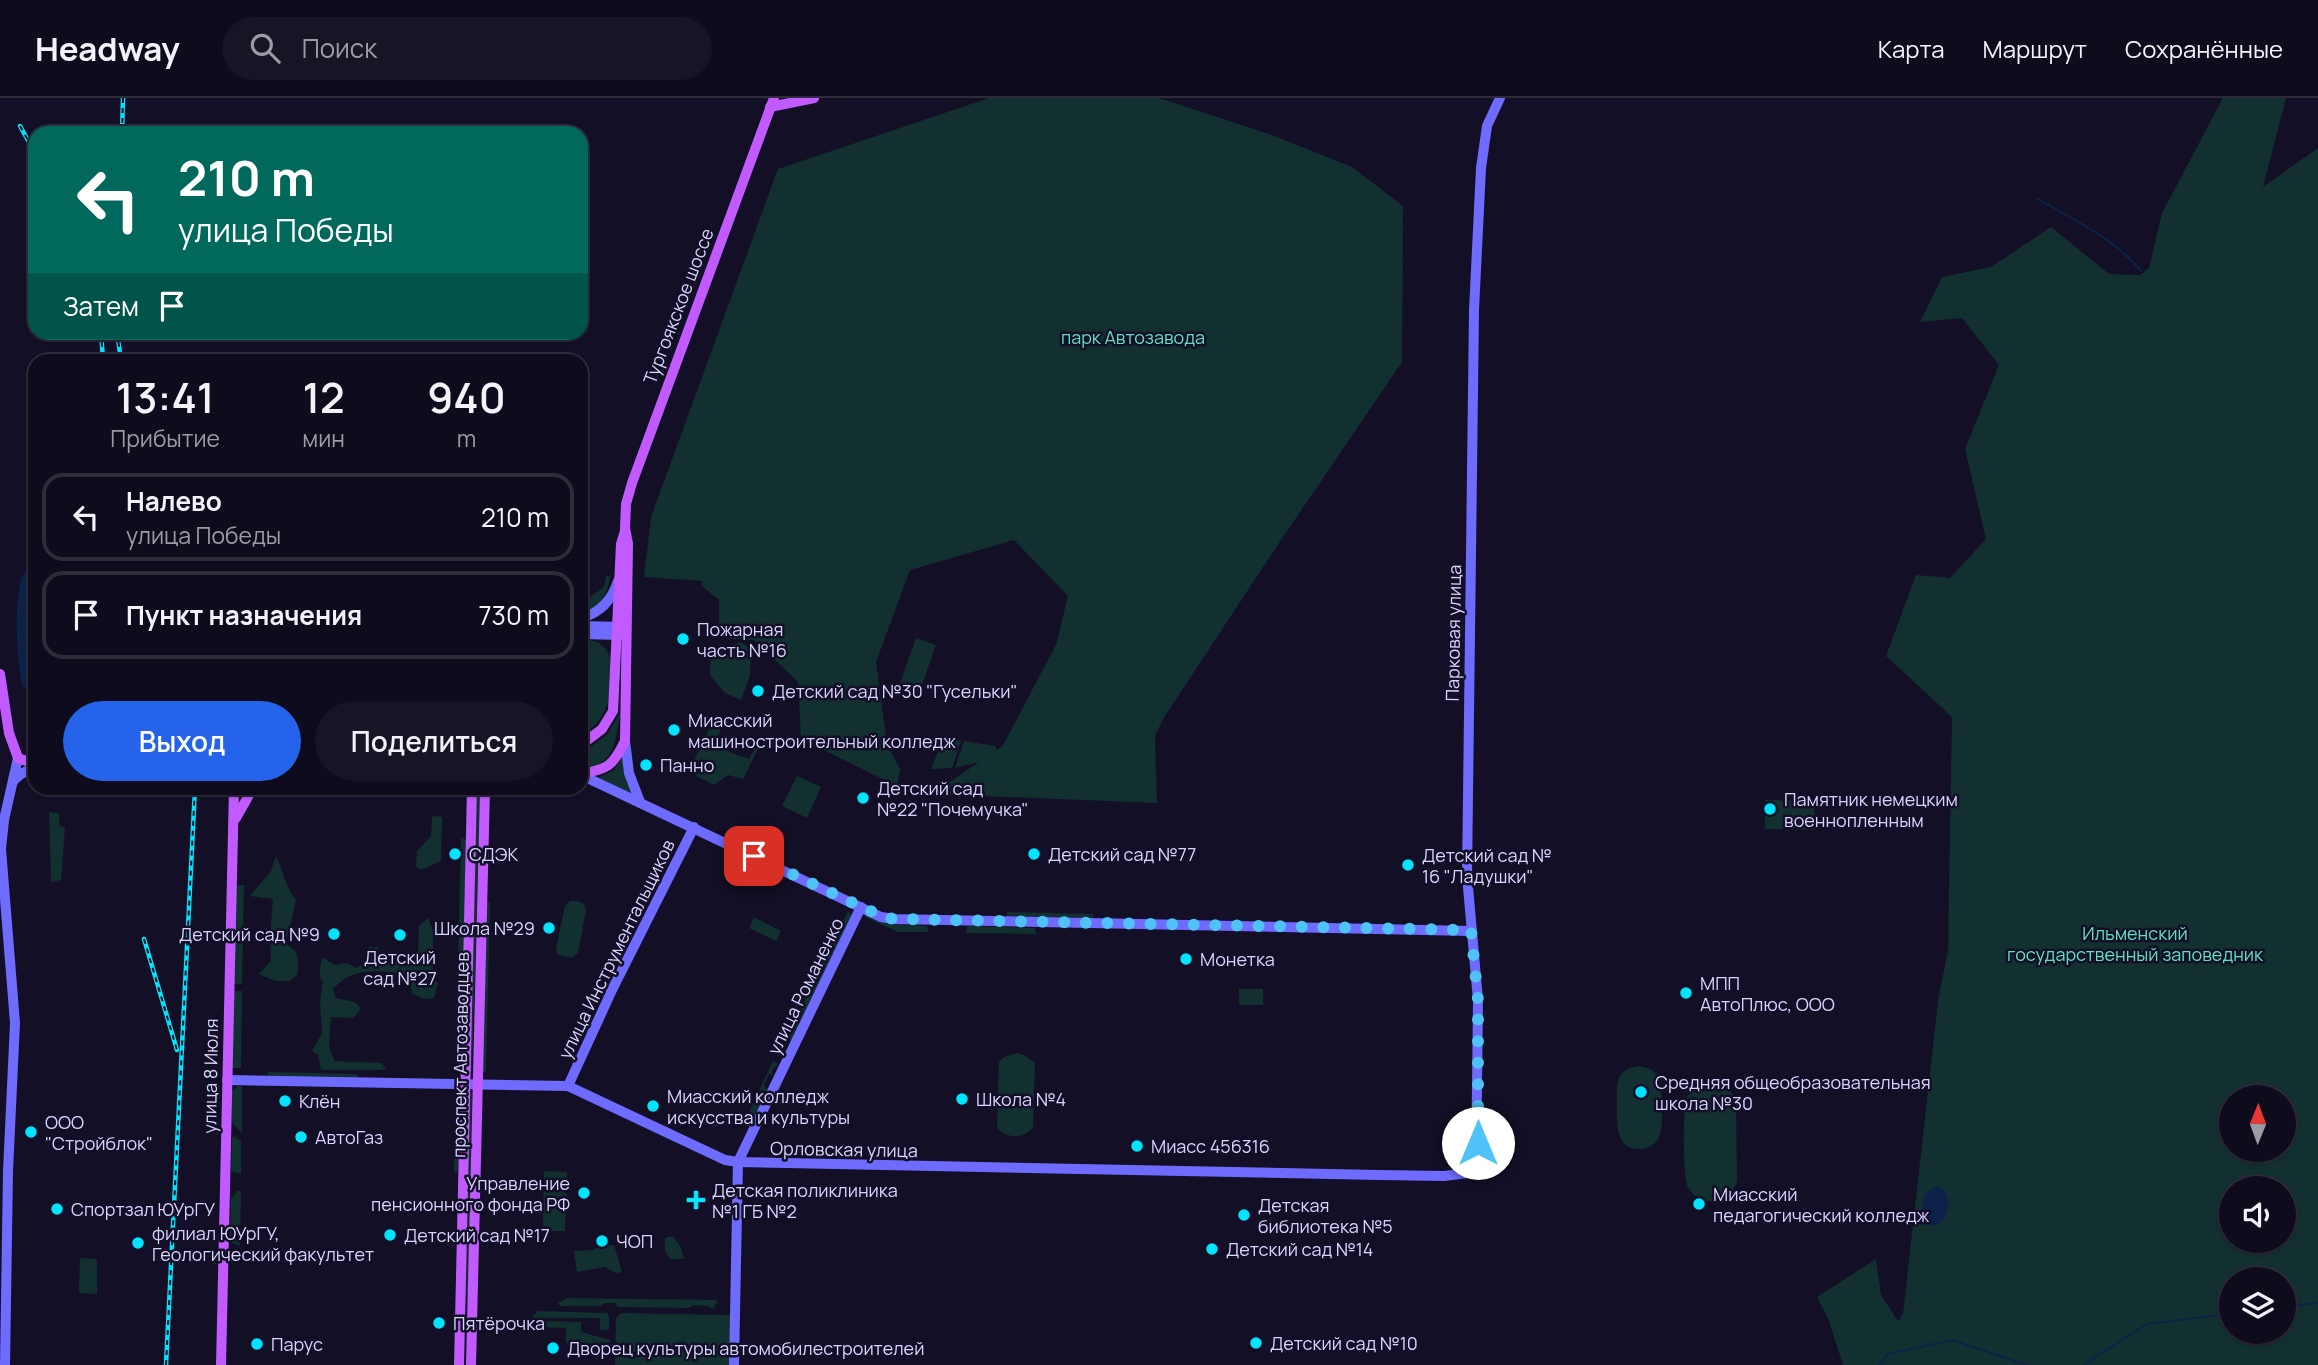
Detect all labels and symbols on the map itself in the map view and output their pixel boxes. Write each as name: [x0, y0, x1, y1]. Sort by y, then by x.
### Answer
street label: Тургоякское шоссе: [637, 225, 719, 387]
park label: парк Автозавода: [1061, 325, 1205, 349]
street label: Парковая улица: [1440, 565, 1466, 701]
place label: Пожарная часть №16: [697, 617, 787, 662]
marker: Пожарная часть №16: [675, 631, 691, 647]
place label: Детский сад №30 "Гусельки": [772, 679, 1017, 703]
marker: Детский сад №30 "Гусельки": [750, 683, 766, 699]
place label: Миасский машиностроительный колледж: [688, 708, 956, 753]
marker: Миасский машиностроительный колледж: [666, 722, 682, 738]
place label: Панно: [660, 753, 714, 777]
marker: Панно: [638, 757, 654, 773]
place label: Детский сад №22 "Почемучка": [877, 776, 1029, 821]
place label: Памятник немецким военнопленным: [1784, 787, 1958, 832]
marker: Детский сад №22 "Почемучка": [855, 790, 871, 806]
marker: Памятник немецким военнопленным: [1762, 801, 1778, 817]
pin: [724, 826, 784, 886]
street label: улица Инструментальщиков: [552, 835, 680, 1063]
place label: СДЭК: [469, 842, 518, 866]
place label: Детский сад №77: [1048, 842, 1196, 866]
place label: Детский сад № 16 "Ладушки": [1422, 843, 1552, 888]
marker: СДЭК: [447, 846, 463, 862]
marker: Детский сад №77: [1026, 846, 1042, 862]
marker: Детский сад № 16 "Ладушки": [1400, 857, 1416, 873]
street label: улица Романенко: [761, 914, 849, 1058]
place label: Школа №29: [434, 916, 535, 940]
marker: Школа №29: [541, 920, 557, 936]
park label: Ильменский государственный заповедник: [2007, 921, 2264, 966]
place label: Детский сад №9: [179, 922, 320, 946]
marker: Детский сад №9: [326, 926, 342, 942]
marker: Детский сад №27: [392, 927, 408, 943]
place label: Детский сад №27: [363, 945, 437, 990]
place label: Монетка: [1200, 947, 1275, 971]
marker: Монетка: [1178, 951, 1194, 967]
street label: проспект Автозаводцев: [446, 952, 474, 1158]
place label: МПП АвтоПлюс, ООО: [1700, 971, 1835, 1016]
marker: МПП АвтоПлюс, ООО: [1678, 985, 1694, 1001]
street label: улица 8 Июля: [197, 1018, 223, 1134]
place label: Средняя общеобразовательная школа №30: [1655, 1070, 1931, 1115]
place label: Миасский колледж искусства и культуры: [667, 1084, 850, 1129]
marker: Средняя общеобразовательная школа №30: [1633, 1084, 1649, 1100]
north arrow: [2219, 1085, 2296, 1162]
place label: Школа №4: [976, 1087, 1066, 1111]
place label: Клён: [299, 1089, 340, 1113]
marker: Школа №4: [954, 1091, 970, 1107]
marker: Клён: [277, 1093, 293, 1109]
marker: Миасский колледж искусства и культуры: [645, 1098, 661, 1114]
position arrow: [1441, 1106, 1515, 1180]
place label: ООО "Стройблок": [45, 1110, 153, 1155]
marker: ООО "Стройблок": [23, 1124, 39, 1140]
place label: АвтоГаз: [315, 1125, 383, 1149]
marker: АвтоГаз: [293, 1129, 309, 1145]
place label: Миасс 456316: [1151, 1134, 1270, 1158]
street label: Орловская улица: [770, 1136, 918, 1162]
marker: Миасс 456316: [1129, 1138, 1145, 1154]
place label: Управление пенсионного фонда РФ: [371, 1171, 570, 1216]
place label: Детская поликлиника №1 ГБ №2: [712, 1178, 898, 1223]
place label: Миасский педагогический колледж: [1713, 1182, 1930, 1227]
marker: Управление пенсионного фонда РФ: [576, 1185, 592, 1201]
marker: Детская поликлиника №1 ГБ №2: [686, 1190, 706, 1210]
place label: Детская библиотека №5: [1258, 1193, 1393, 1238]
marker: Миасский педагогический колледж: [1691, 1196, 1707, 1212]
place label: Спортзал ЮУрГУ: [71, 1197, 215, 1221]
marker: Спортзал ЮУрГУ: [49, 1201, 65, 1217]
marker: Детская библиотека №5: [1236, 1207, 1252, 1223]
place label: филиал ЮУрГУ, Геологический факультет: [152, 1221, 374, 1266]
place label: Детский сад №17: [404, 1223, 550, 1247]
marker: Детский сад №17: [382, 1227, 398, 1243]
place label: ЧОП: [616, 1229, 653, 1253]
marker: ЧОП: [594, 1233, 610, 1249]
marker: филиал ЮУрГУ, Геологический факультет: [130, 1235, 146, 1251]
place label: Детский сад №14: [1226, 1237, 1373, 1261]
marker: Детский сад №14: [1204, 1241, 1220, 1257]
place label: Пятёрочка: [453, 1311, 545, 1335]
marker: Пятёрочка: [431, 1315, 447, 1331]
place label: Детский сад №10: [1270, 1331, 1418, 1355]
place label: Парус: [271, 1332, 323, 1356]
marker: Детский сад №10: [1248, 1335, 1264, 1351]
marker: Парус: [249, 1336, 265, 1352]
place label: Дворец культуры автомобилестроителей: [567, 1336, 924, 1360]
marker: Дворец культуры автомобилестроителей: [545, 1340, 561, 1356]

